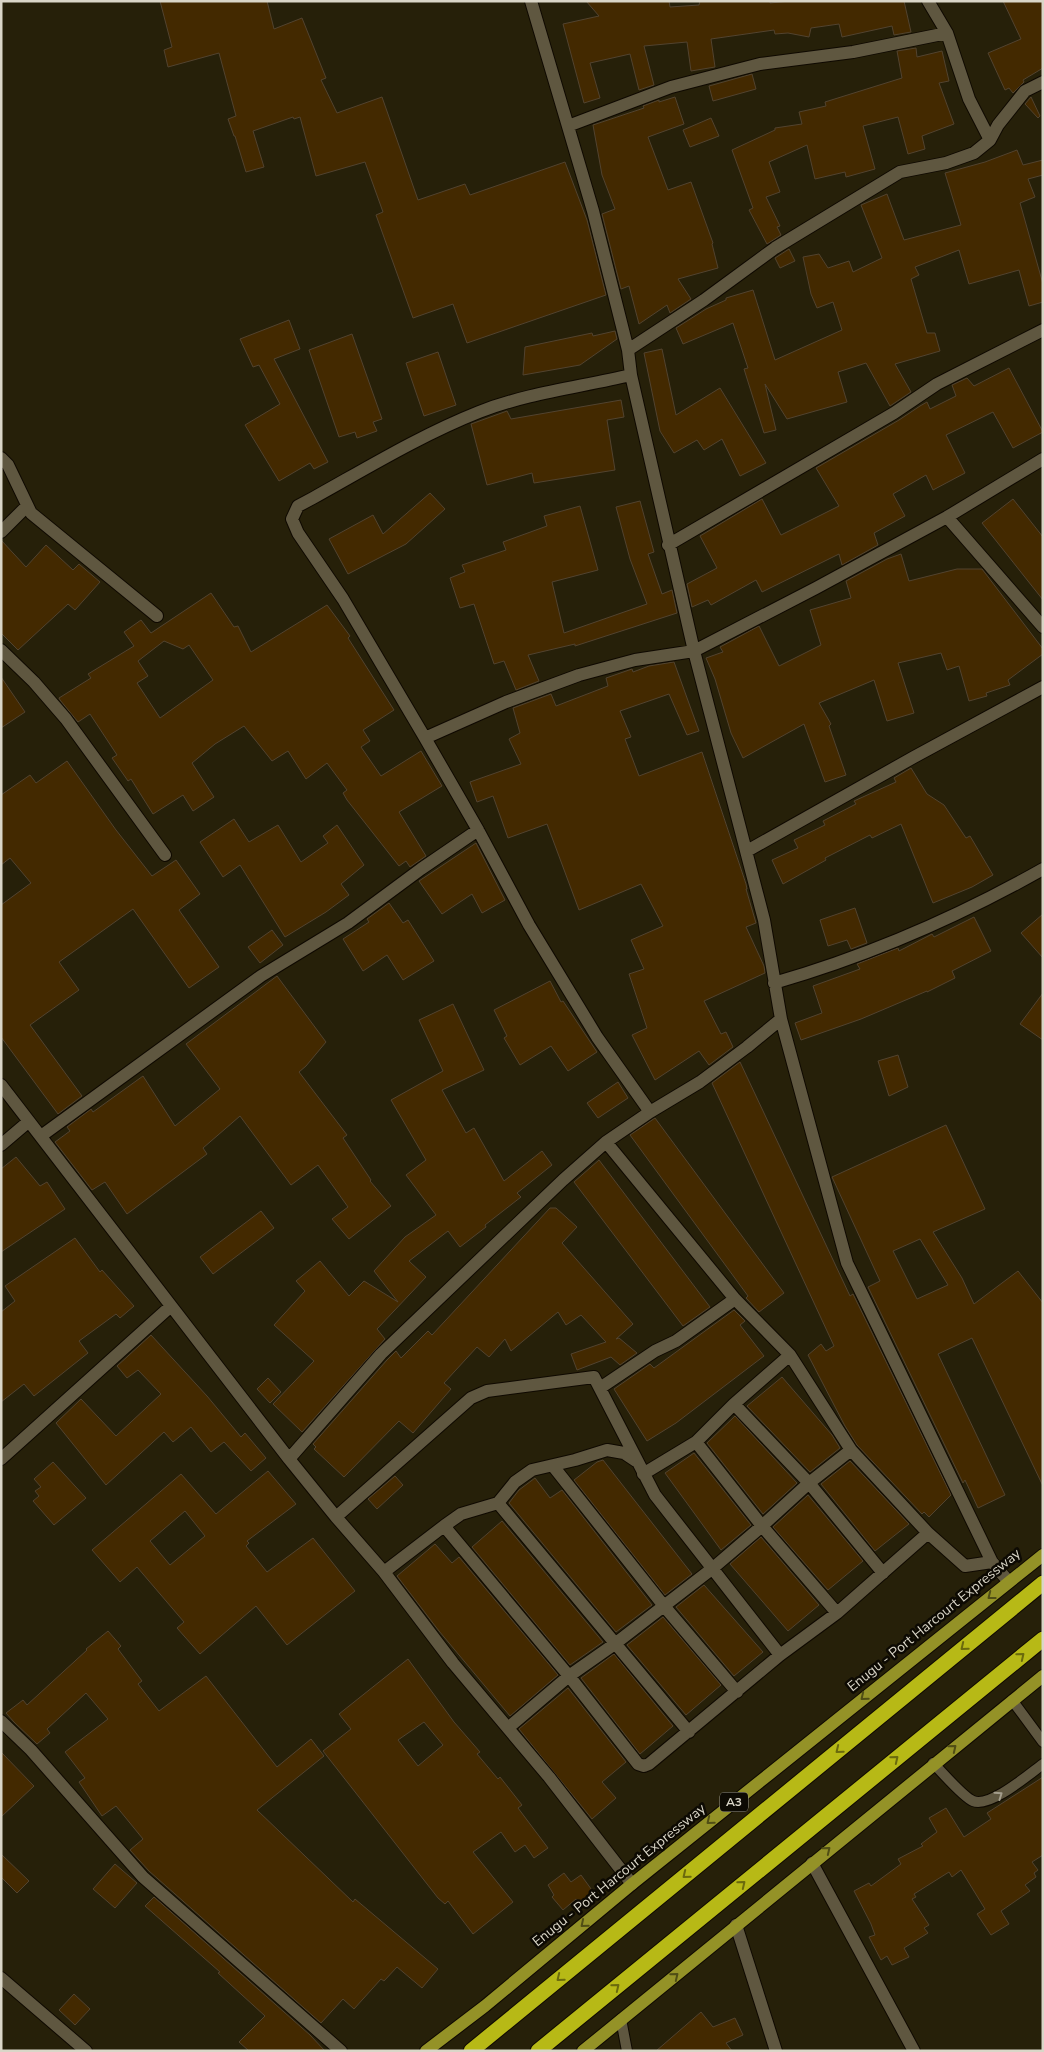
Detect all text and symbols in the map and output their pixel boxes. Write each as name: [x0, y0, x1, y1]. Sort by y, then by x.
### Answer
street label: Enugu - Port Harcourt Expressway: [843, 1544, 1025, 1696]
one-way arrow: [988, 1591, 997, 1599]
one-way arrow: [961, 1642, 970, 1651]
one-way arrow: [1016, 1653, 1025, 1662]
one-way arrow: [861, 1692, 870, 1700]
one-way arrow: [835, 1745, 844, 1754]
one-way arrow: [947, 1745, 956, 1753]
one-way arrow: [890, 1756, 899, 1765]
road number: A3: [720, 1792, 748, 1811]
one-way arrow: [993, 1792, 1003, 1801]
street label: Enugu - Port Harcourt Expressway: [528, 1799, 710, 1951]
one-way arrow: [707, 1816, 716, 1824]
one-way arrow: [821, 1848, 830, 1856]
one-way arrow: [682, 1870, 691, 1879]
one-way arrow: [737, 1881, 746, 1890]
one-way arrow: [581, 1918, 590, 1926]
one-way arrow: [669, 1972, 678, 1981]
one-way arrow: [557, 1973, 566, 1981]
one-way arrow: [611, 1983, 620, 1992]

